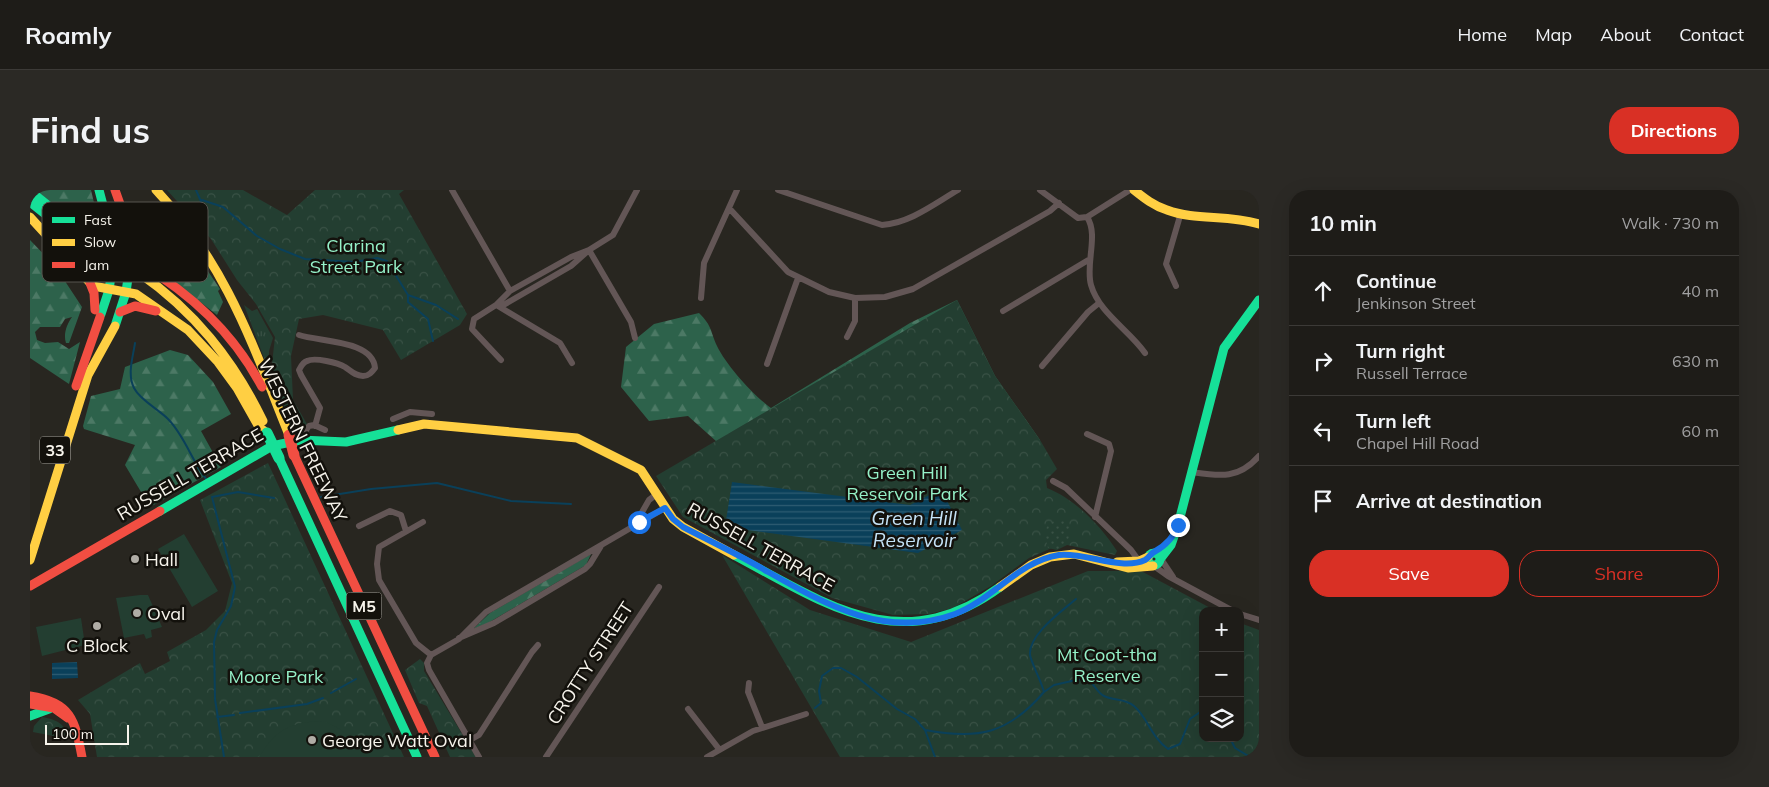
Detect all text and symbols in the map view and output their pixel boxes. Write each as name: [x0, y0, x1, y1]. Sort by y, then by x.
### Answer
text: Roamly: [25, 20, 112, 50]
text: Home: [1457, 23, 1507, 46]
text: Map: [1535, 23, 1572, 46]
text: About: [1600, 23, 1651, 46]
text: Contact: [1679, 23, 1744, 46]
button: Directions: [1609, 107, 1739, 154]
text: Find us: [30, 108, 150, 152]
legend: [42, 202, 208, 282]
text: 10 min: [1309, 210, 1377, 236]
text: Fast: [84, 211, 112, 229]
text: Walk · 730 m: [1621, 213, 1719, 233]
text: Slow: [84, 233, 116, 251]
park label: Clarina Street Park: [310, 234, 403, 278]
text: Jam: [84, 256, 109, 274]
text: Continue: [1356, 269, 1436, 293]
icon: ahead: [1309, 277, 1337, 305]
text: 40 m: [1682, 281, 1719, 301]
text: Jenkinson Street: [1356, 293, 1476, 313]
text: Turn right: [1356, 339, 1445, 363]
icon: right: [1309, 347, 1337, 375]
text: 630 m: [1672, 351, 1719, 371]
street label: WESTERN FREEWAY: [253, 354, 353, 526]
text: Russell Terrace: [1356, 363, 1467, 383]
text: Turn left: [1356, 409, 1431, 433]
icon: left: [1309, 417, 1337, 445]
text: 60 m: [1682, 421, 1719, 441]
street label: RUSSELL TERRACE: [113, 423, 267, 525]
text: Chapel Hill Road: [1356, 433, 1479, 453]
road number: 33: [40, 436, 70, 464]
park label: Green Hill Reservoir Park: [847, 461, 968, 505]
icon: arrive: [1309, 487, 1337, 515]
text: Arrive at destination: [1356, 489, 1542, 513]
street label: RUSSELL TERRACE: [683, 497, 839, 597]
water label: Green Hill Reservoir: [871, 506, 957, 552]
route start: [628, 511, 651, 534]
route end: [1167, 514, 1190, 537]
place label: Hall: [145, 548, 178, 571]
button: Save: [1309, 550, 1509, 597]
button: Share: [1519, 550, 1719, 597]
marker: Hall: [129, 553, 141, 565]
road number: M5: [346, 592, 382, 620]
street label: CROTTY STREET: [542, 597, 638, 729]
place label: Oval: [147, 602, 185, 625]
marker: Oval: [131, 607, 143, 619]
map controls: [1199, 607, 1244, 742]
button: +: [1199, 607, 1244, 652]
marker: C Block: [91, 620, 103, 632]
place label: C Block: [66, 634, 129, 657]
park label: Mt Coot-tha Reserve: [1057, 643, 1157, 687]
button: −: [1199, 652, 1244, 697]
park label: Moore Park: [229, 665, 324, 688]
button: layers: [1199, 697, 1244, 742]
scale bar: [45, 722, 129, 745]
text: 100 m: [52, 725, 93, 743]
place label: George Watt Oval: [322, 729, 472, 752]
marker: George Watt Oval: [306, 734, 318, 746]

